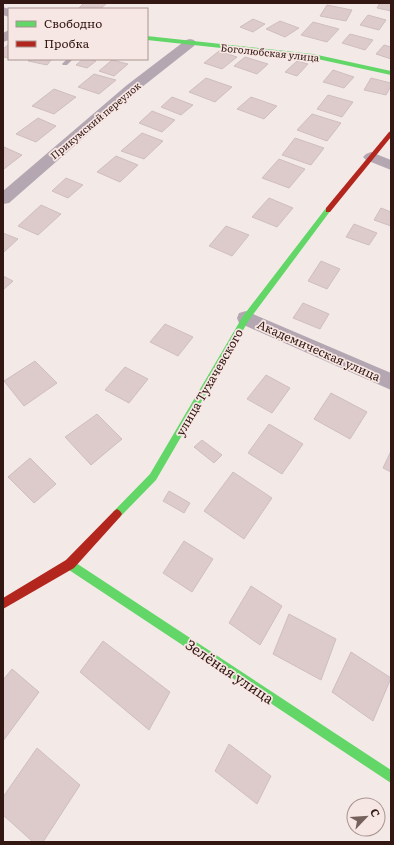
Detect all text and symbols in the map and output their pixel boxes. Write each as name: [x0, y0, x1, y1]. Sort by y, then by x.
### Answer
legend: [8, 8, 148, 60]
text: Свободно: [44, 14, 102, 32]
text: Пробка: [44, 34, 90, 52]
street label: Боголюбская улица: [220, 39, 321, 65]
street label: Прикумский переулок: [47, 78, 143, 162]
street label: Академическая улица: [255, 315, 384, 386]
street label: улица Тухачевского: [171, 325, 247, 439]
street label: Зелёная улица: [182, 634, 278, 708]
north arrow: [346, 797, 386, 837]
text: С: [367, 805, 385, 819]

